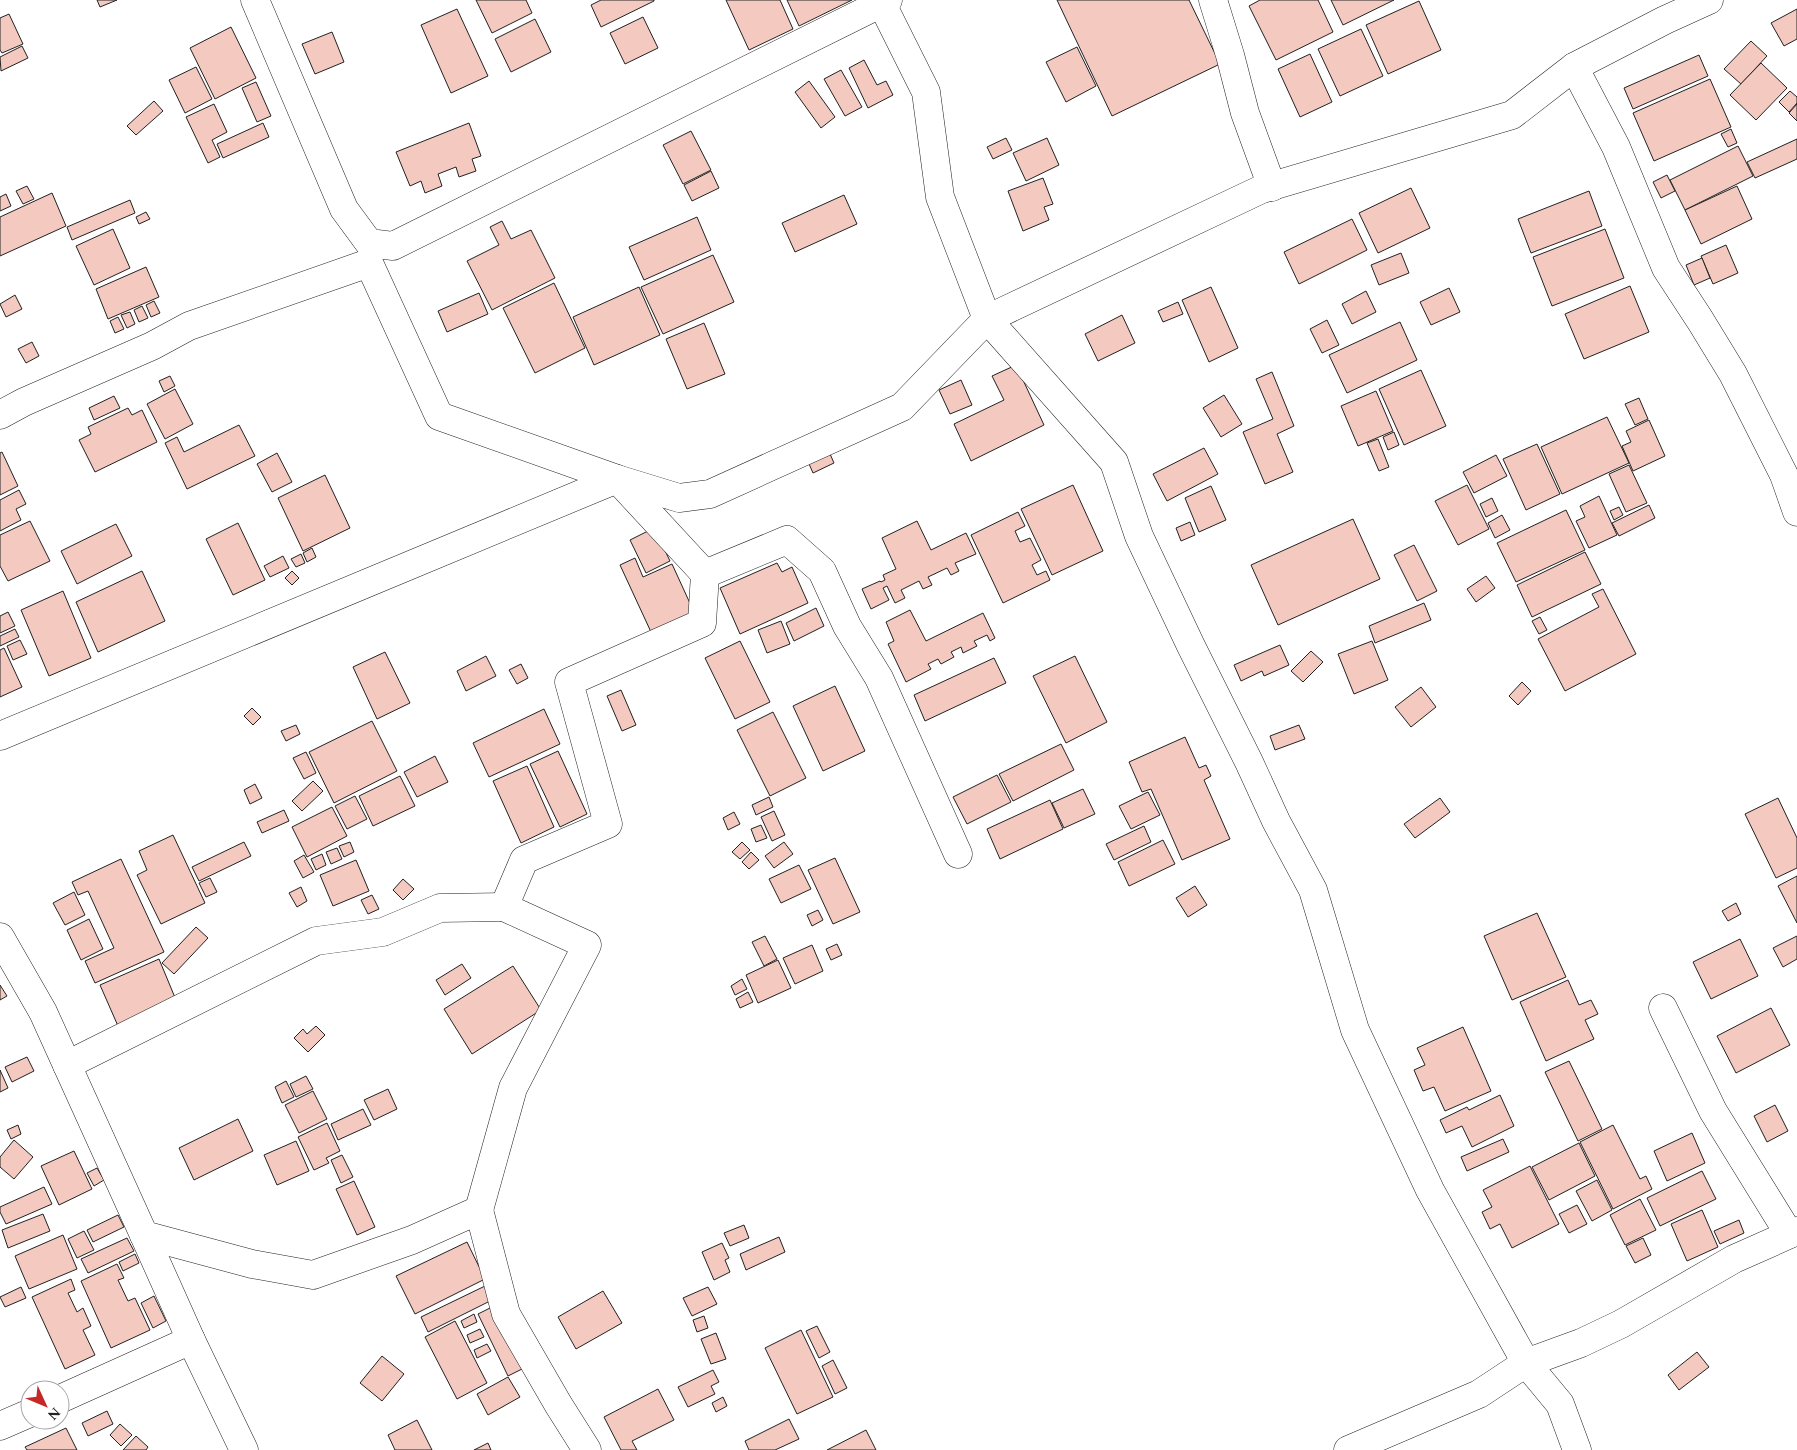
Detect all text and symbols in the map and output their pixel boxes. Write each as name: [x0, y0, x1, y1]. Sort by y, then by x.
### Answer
north arrow: [20, 1380, 70, 1430]
text: N: [42, 1402, 66, 1425]

